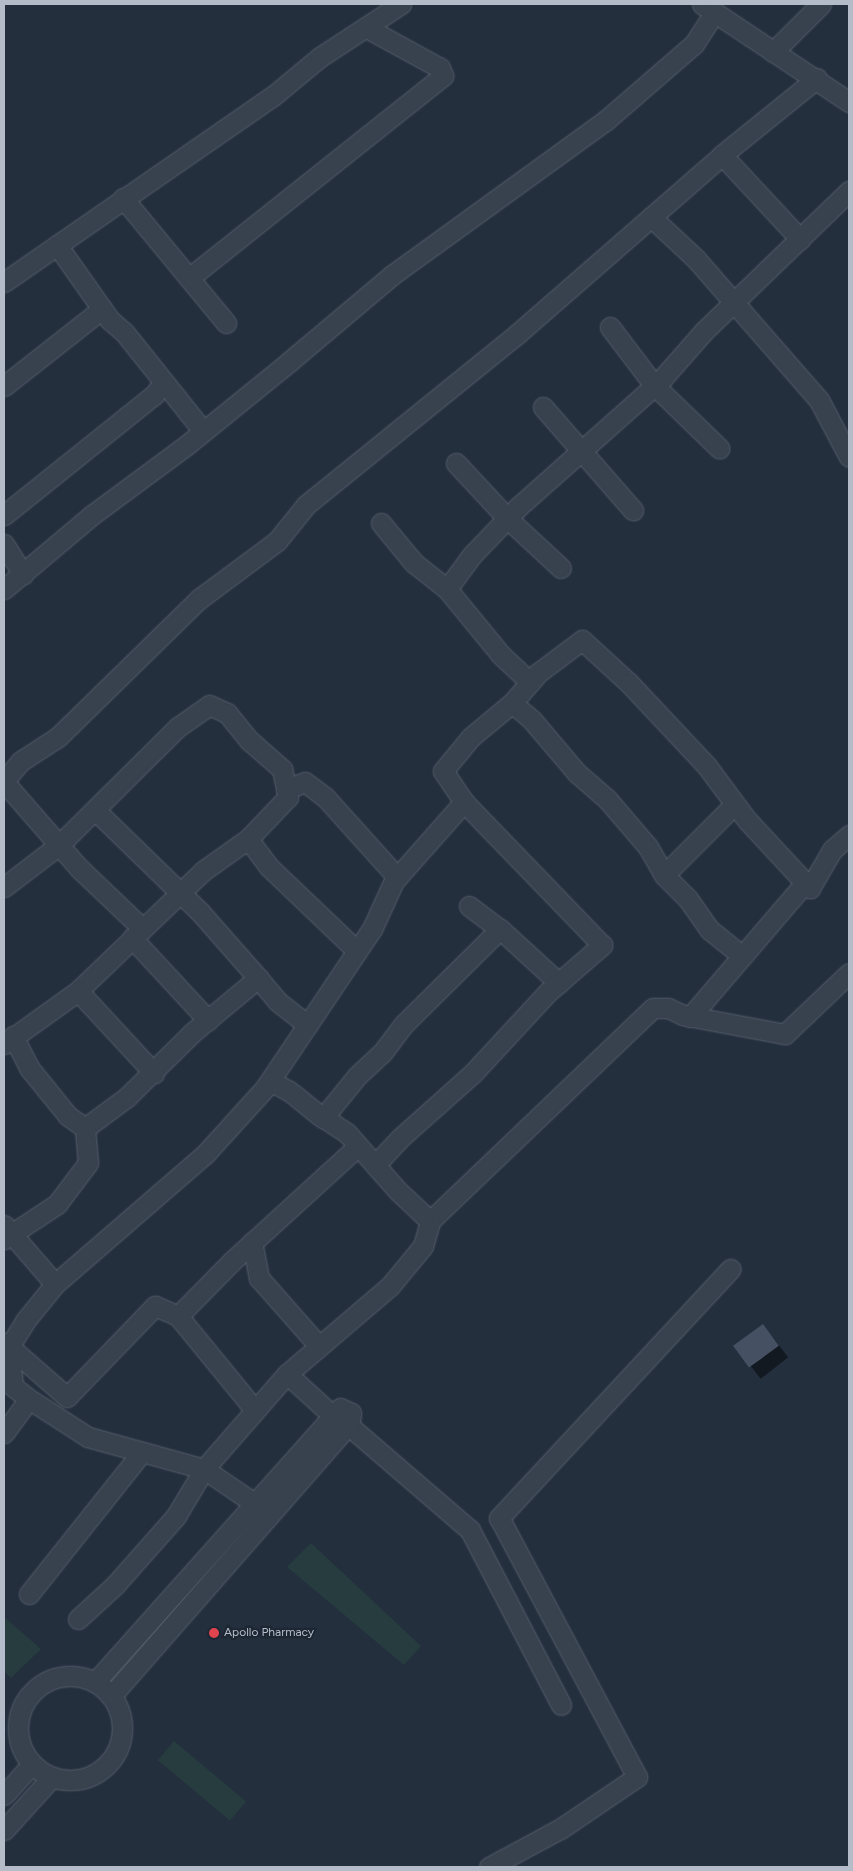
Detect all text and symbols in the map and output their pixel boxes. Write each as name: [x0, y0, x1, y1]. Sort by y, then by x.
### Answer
place label: Apollo Pharmacy: [224, 1626, 314, 1640]
marker: Apollo Pharmacy: [208, 1627, 220, 1639]

